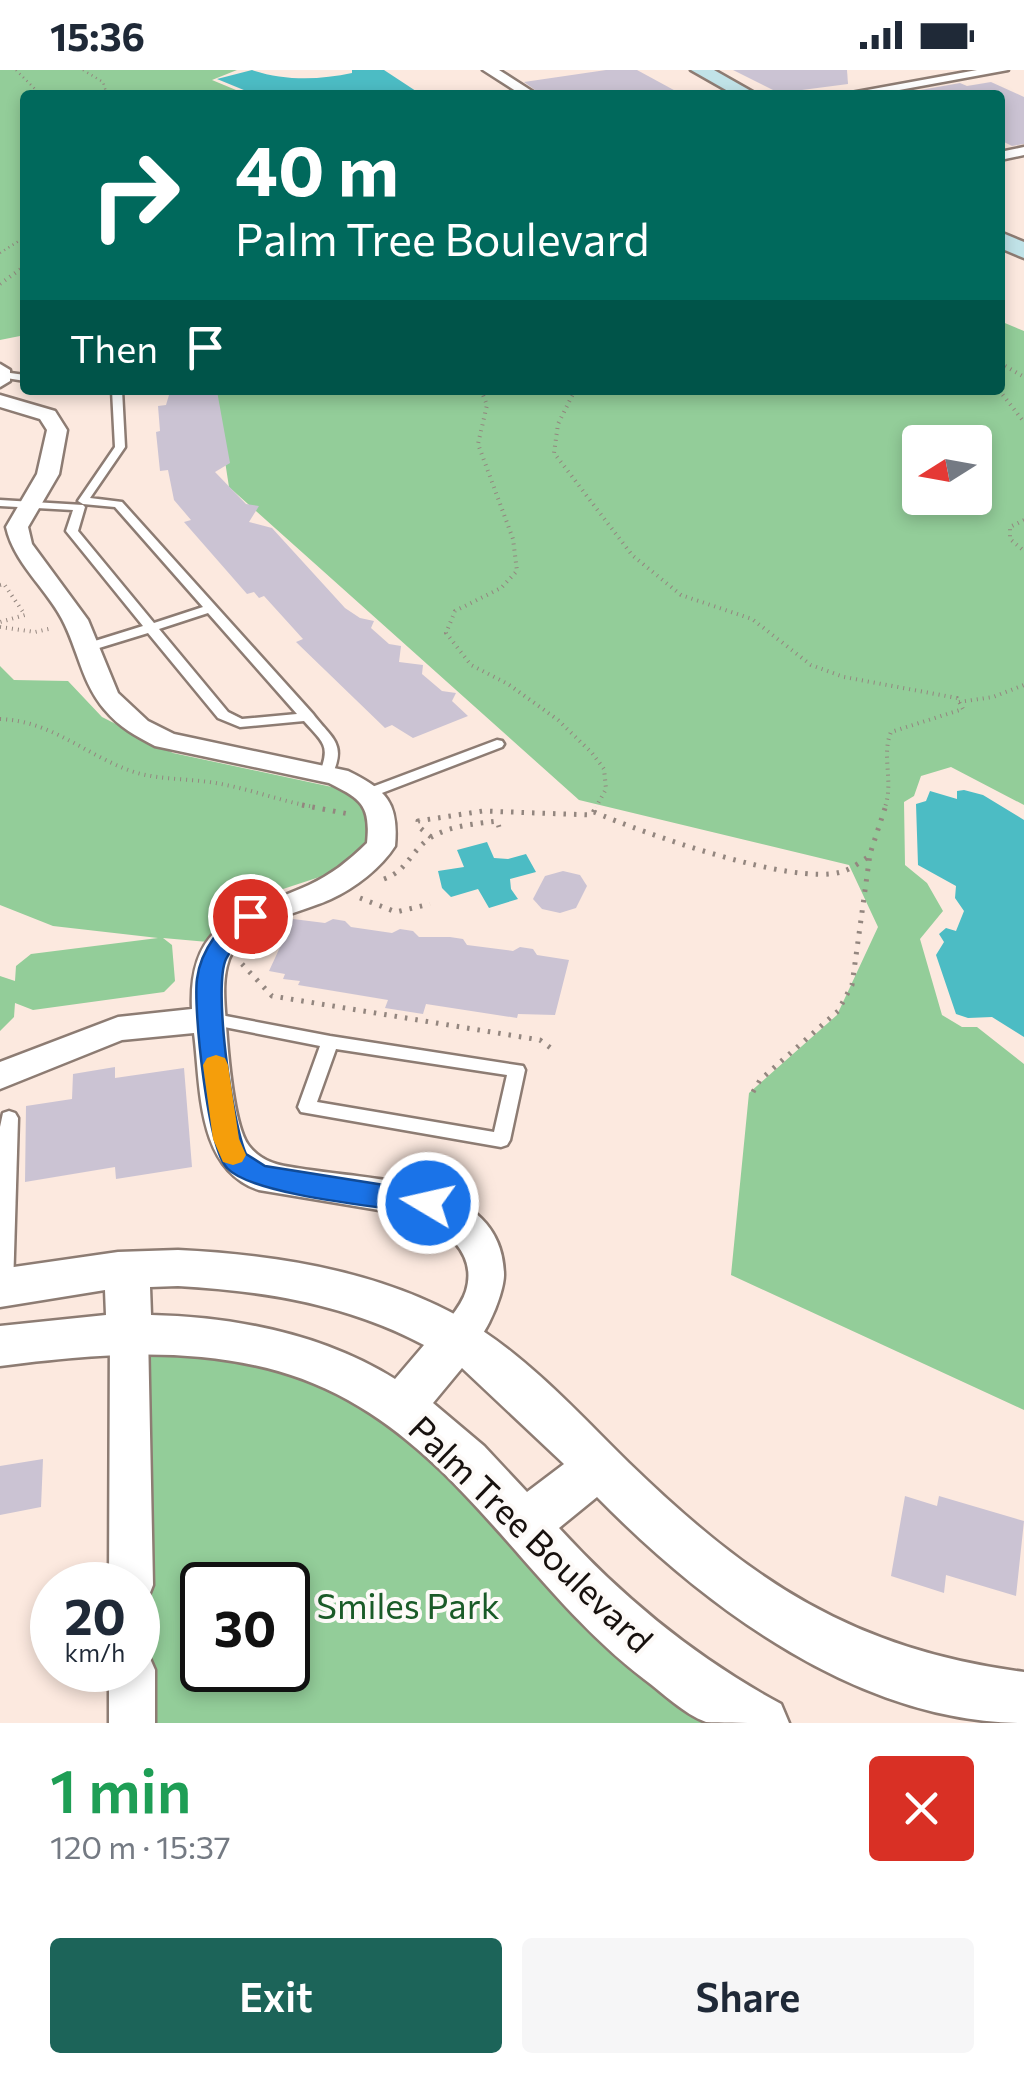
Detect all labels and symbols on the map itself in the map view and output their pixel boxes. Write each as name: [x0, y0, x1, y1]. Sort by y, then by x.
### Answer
north arrow: [902, 425, 992, 515]
pin: [208, 874, 293, 959]
position arrow: [376, 1151, 480, 1255]
street label: Palm Tree Boulevard: [401, 1406, 663, 1660]
speed limit sign: 30: [180, 1562, 310, 1692]
park label: Smiles Park: [316, 1583, 500, 1626]

